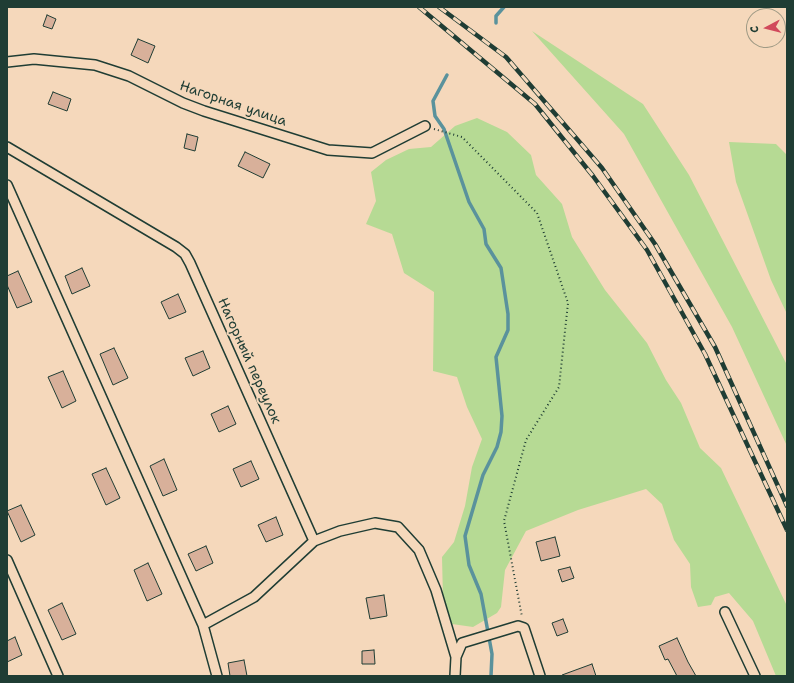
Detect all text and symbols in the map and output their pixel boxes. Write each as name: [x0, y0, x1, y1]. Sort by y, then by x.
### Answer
north arrow: [746, 8, 786, 48]
text: С: [747, 25, 762, 34]
street label: Нагорная улица: [177, 78, 289, 130]
street label: Нагорный переулок: [214, 295, 284, 427]

